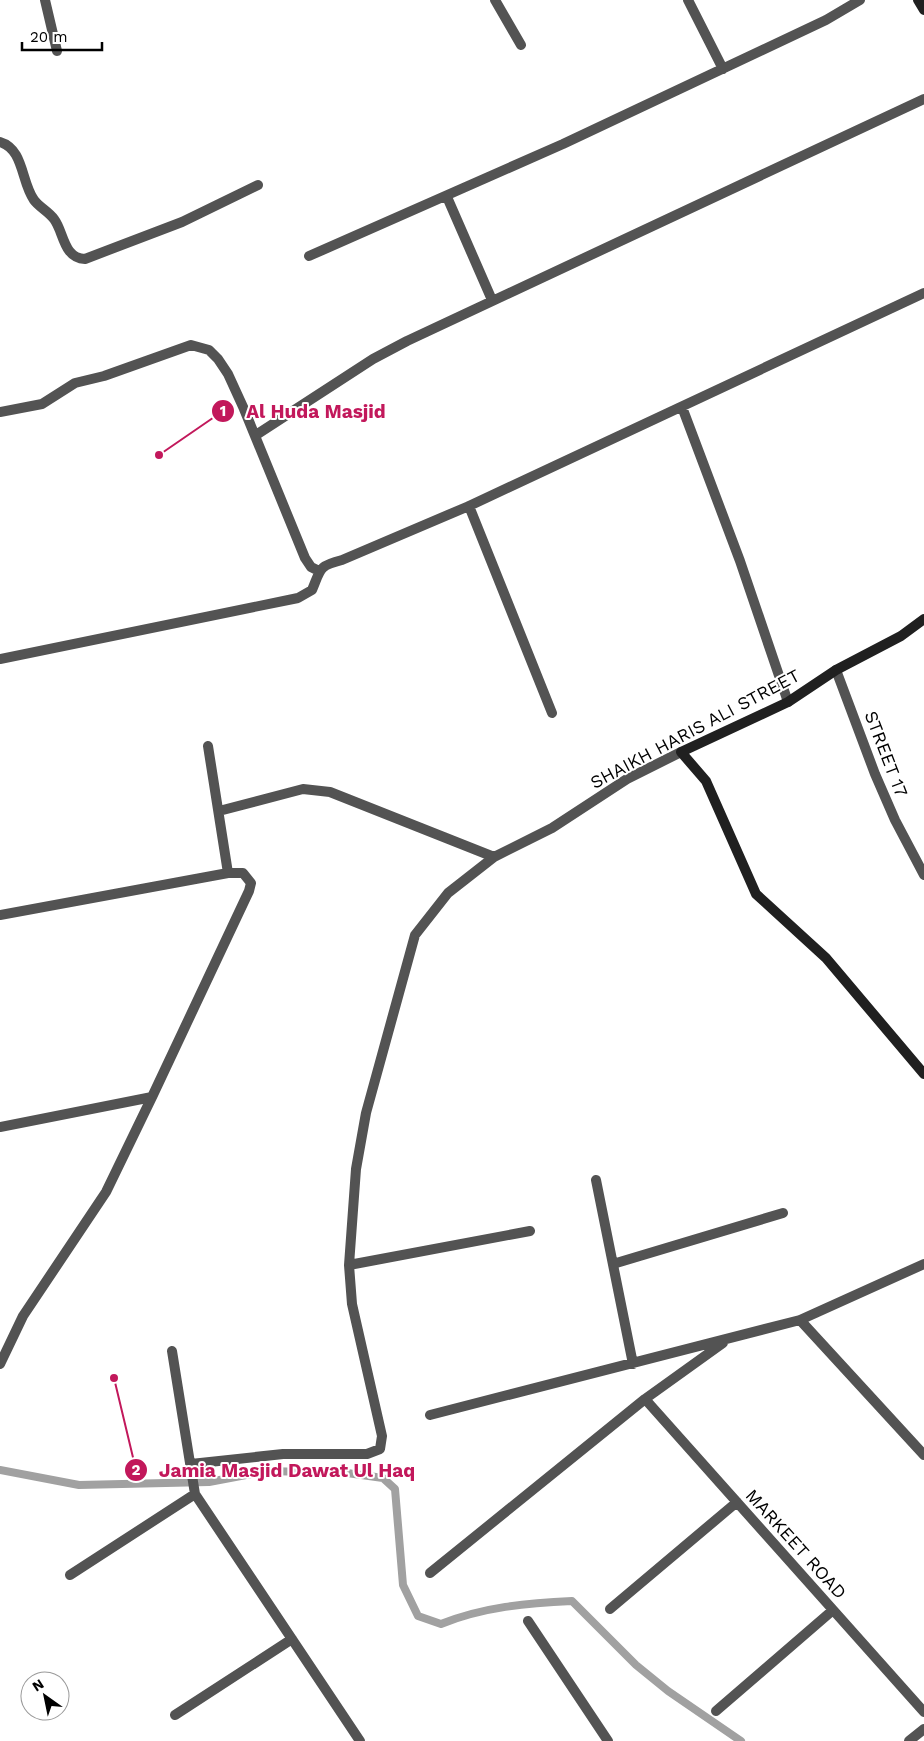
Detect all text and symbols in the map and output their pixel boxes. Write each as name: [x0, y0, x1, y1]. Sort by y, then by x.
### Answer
scale bar: [22, 20, 102, 52]
text: 20 m: [30, 28, 68, 46]
callout: Al Huda Masjid: [211, 394, 396, 428]
text: Al Huda Masjid: [246, 400, 386, 423]
text: 1: [220, 402, 226, 420]
street label: SHAIKH HARIS ALI STREET: [586, 664, 803, 793]
street label: STREET 17: [861, 708, 912, 800]
callout: Jamia Masjid Dawat Ul Haq: [123, 1453, 425, 1487]
text: Jamia Masjid Dawat Ul Haq: [159, 1459, 415, 1482]
text: 2: [132, 1461, 141, 1479]
street label: MARKEET ROAD: [742, 1485, 851, 1603]
north arrow: [20, 1671, 70, 1721]
text: N: [29, 1676, 47, 1695]

